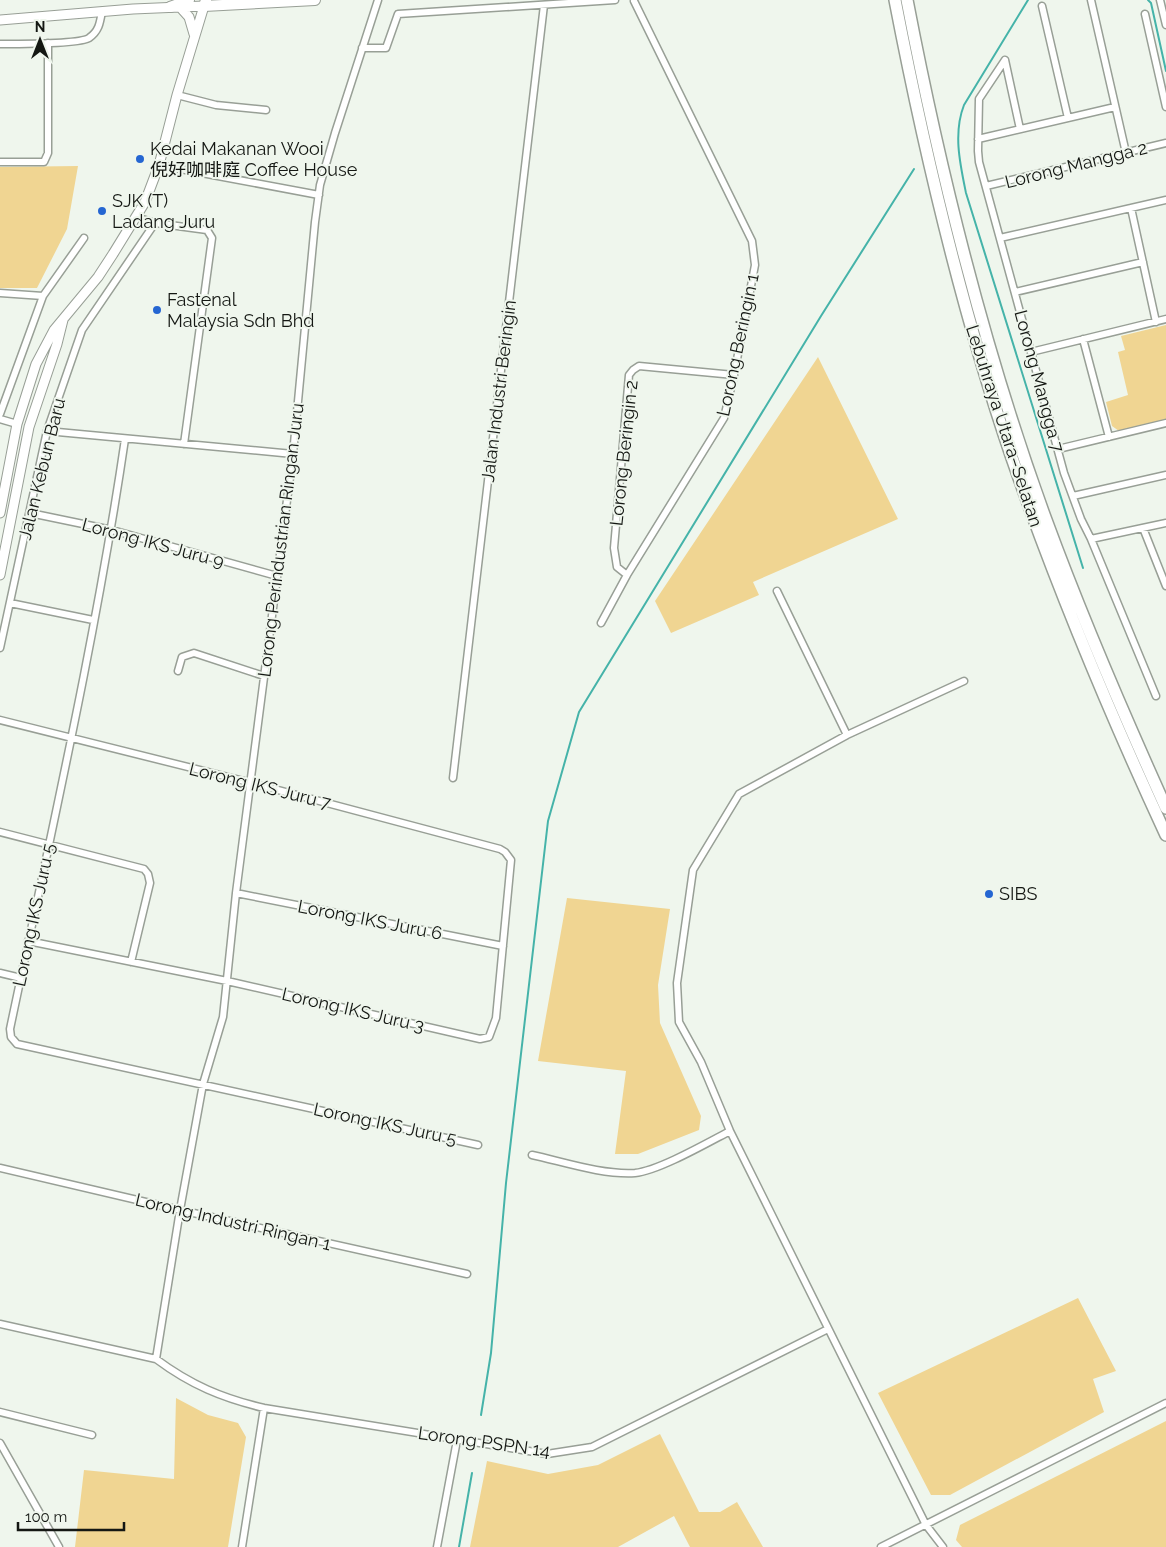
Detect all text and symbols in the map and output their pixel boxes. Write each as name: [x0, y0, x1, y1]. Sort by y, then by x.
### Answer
north arrow: [15, 15, 65, 65]
text: N: [35, 19, 45, 35]
street label: Lorong Mangga 2: [1003, 137, 1149, 192]
place label: Kedai Makanan Wooi 倪好咖啡庭 Coffee House: [150, 138, 358, 180]
marker: Kedai Makanan Wooi 倪好咖啡庭 Coffee House: [134, 153, 146, 165]
place label: SJK (T) Ladang Juru: [112, 190, 215, 232]
marker: SJK (T) Ladang Juru: [96, 205, 108, 217]
street label: Lorong Beringin 1: [712, 271, 763, 418]
place label: Fastenal Malaysia Sdn Bhd: [167, 289, 314, 331]
street label: Jalan Industri Beringin: [477, 299, 520, 483]
marker: Fastenal Malaysia Sdn Bhd: [151, 304, 163, 316]
street label: Lorong Mangga 7: [1010, 308, 1069, 455]
street label: Lebuhraya Utara–Selatan: [962, 322, 1047, 529]
street label: Lorong Beringin 2: [605, 379, 642, 527]
street label: Jalan Kebun Baru: [14, 396, 69, 542]
street label: Lorong Perindustrian Ringan Juru: [253, 402, 308, 678]
street label: Lorong IKS Juru 9: [80, 513, 227, 572]
street label: Lorong IKS Juru 7: [187, 758, 334, 813]
street label: Lorong IKS Juru 5: [8, 841, 59, 988]
place label: SIBS: [999, 883, 1037, 904]
marker: SIBS: [983, 888, 995, 900]
street label: Lorong IKS Juru 6: [296, 895, 444, 944]
street label: Lorong IKS Juru 3: [280, 983, 426, 1036]
street label: Lorong IKS Juru 5: [312, 1098, 459, 1149]
street label: Lorong Industri Ringan 1: [133, 1189, 333, 1254]
street label: Lorong PSPN 14: [417, 1422, 552, 1461]
scale bar: [18, 1500, 124, 1532]
text: 100 m: [25, 1508, 67, 1526]

